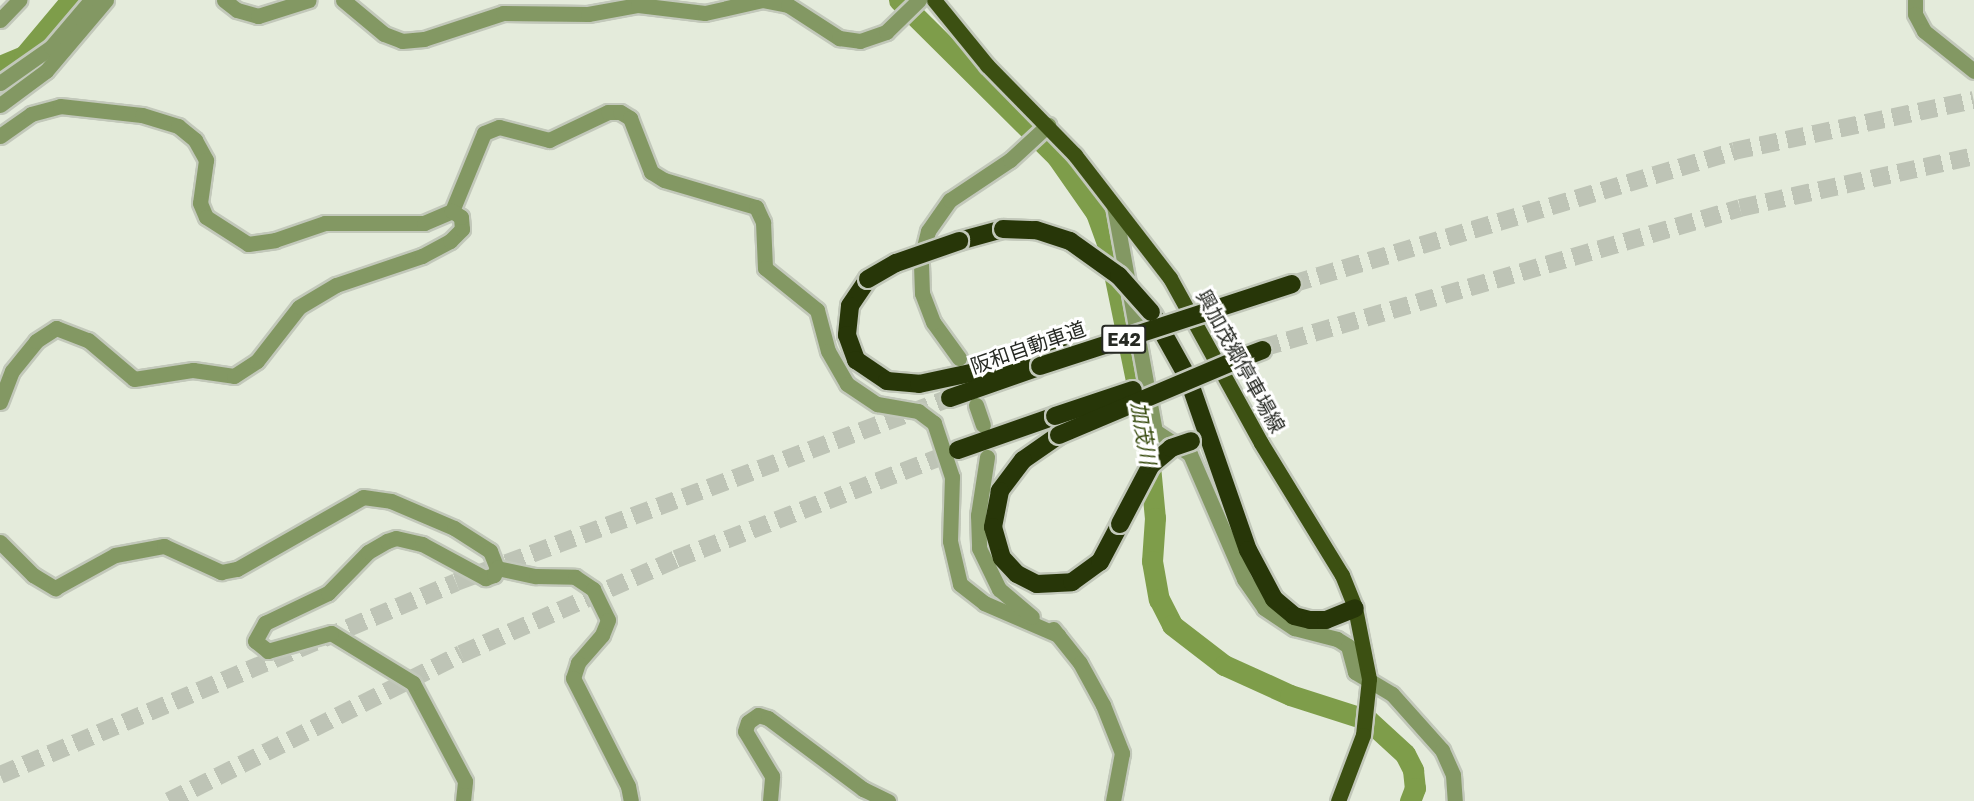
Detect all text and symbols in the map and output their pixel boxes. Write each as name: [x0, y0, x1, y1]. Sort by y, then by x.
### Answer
street label: 興加茂郷停車場線: [1192, 285, 1290, 437]
street label: 阪和自動車道: [967, 316, 1089, 378]
road number: E42: [1100, 324, 1148, 354]
water label: 加茂川: [1127, 400, 1161, 466]

